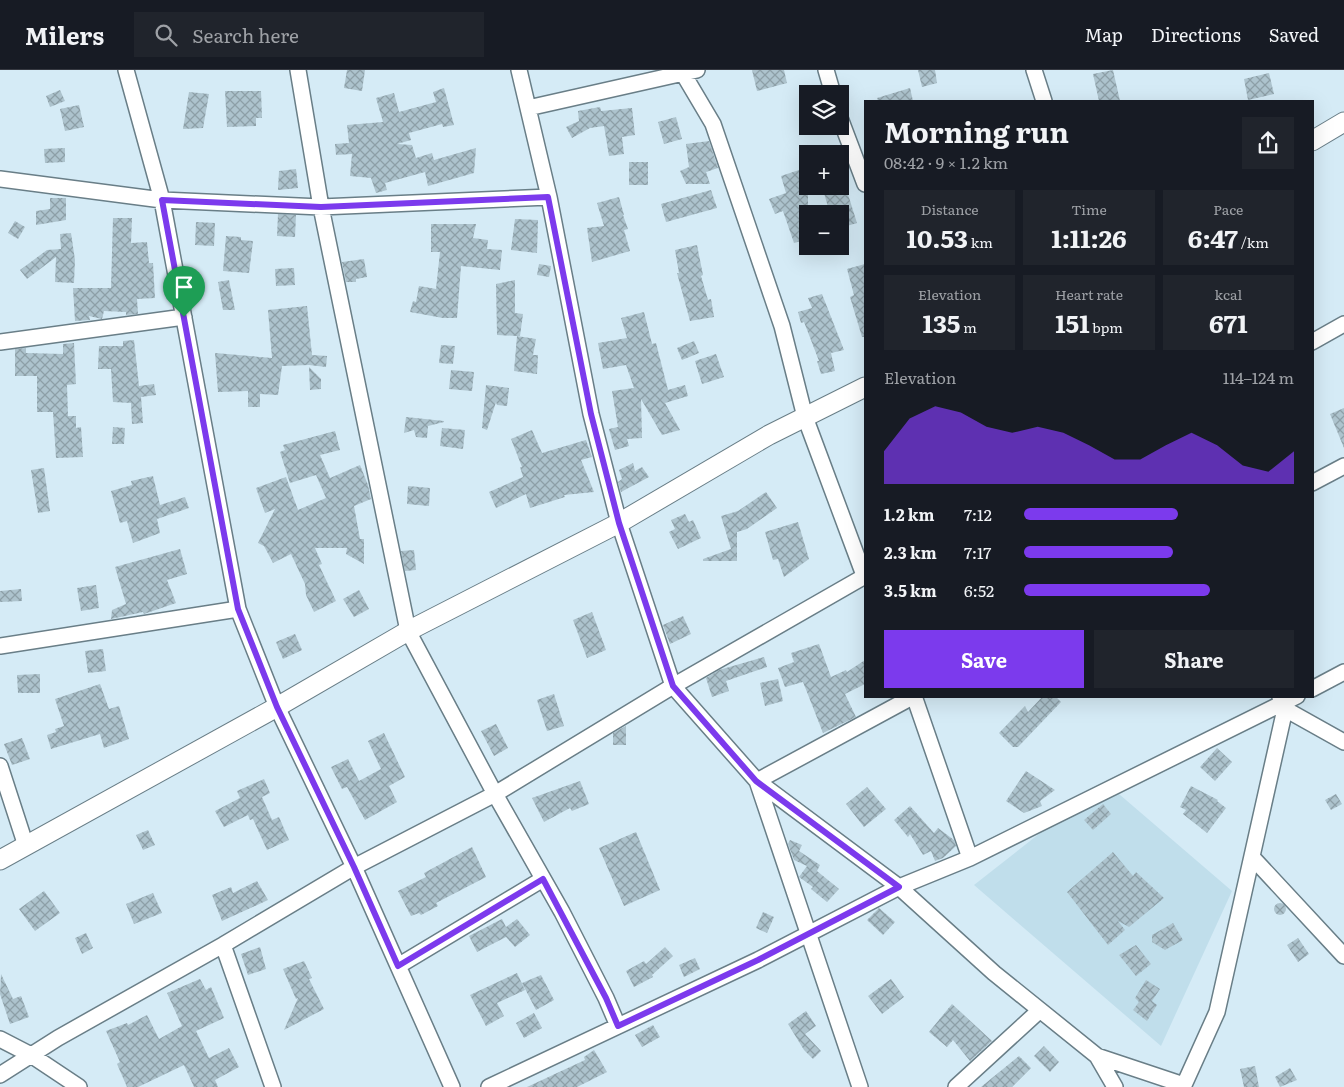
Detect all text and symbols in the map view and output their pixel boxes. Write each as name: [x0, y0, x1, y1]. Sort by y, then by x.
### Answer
search box: [134, 12, 484, 57]
text: Milers: [25, 17, 104, 52]
icon: search: [152, 21, 180, 49]
text: Search here: [192, 21, 299, 49]
text: Map: [1085, 21, 1123, 48]
text: Directions: [1151, 21, 1241, 48]
text: Saved: [1269, 21, 1319, 48]
map controls: [799, 85, 849, 255]
button: layers: [799, 85, 849, 135]
text: Morning run: [884, 110, 1069, 152]
button: share: [1242, 117, 1294, 169]
button: +: [799, 145, 849, 195]
text: 08:42 · 9 × 1.2 km: [884, 150, 1008, 174]
text: Distance: [921, 199, 979, 219]
text: Time: [1071, 199, 1107, 219]
text: Pace: [1213, 199, 1243, 219]
button: −: [799, 205, 849, 255]
text: 10.53: [907, 219, 968, 256]
text: 1:11:26: [1051, 219, 1127, 256]
text: 6:47: [1188, 219, 1238, 256]
text: km: [968, 232, 993, 252]
text: /km: [1238, 232, 1269, 252]
pin: [163, 266, 205, 317]
icon: arrive: [170, 273, 198, 301]
text: Elevation: [918, 284, 981, 304]
text: Heart rate: [1055, 284, 1123, 304]
text: kcal: [1215, 284, 1242, 304]
text: 135: [923, 304, 960, 341]
text: 151: [1055, 304, 1090, 341]
text: 671: [1209, 304, 1248, 341]
text: m: [960, 317, 977, 337]
text: bpm: [1090, 317, 1123, 337]
text: Elevation: [884, 365, 956, 389]
text: 114–124 m: [1223, 365, 1294, 389]
text: 1.2 km: [884, 502, 934, 526]
text: 7:12: [964, 502, 992, 526]
text: 2.3 km: [884, 540, 937, 564]
text: 7:17: [964, 540, 991, 564]
text: 3.5 km: [884, 578, 937, 602]
text: 6:52: [964, 578, 994, 602]
button: Save: [884, 630, 1084, 688]
button: Share: [1094, 630, 1294, 688]

